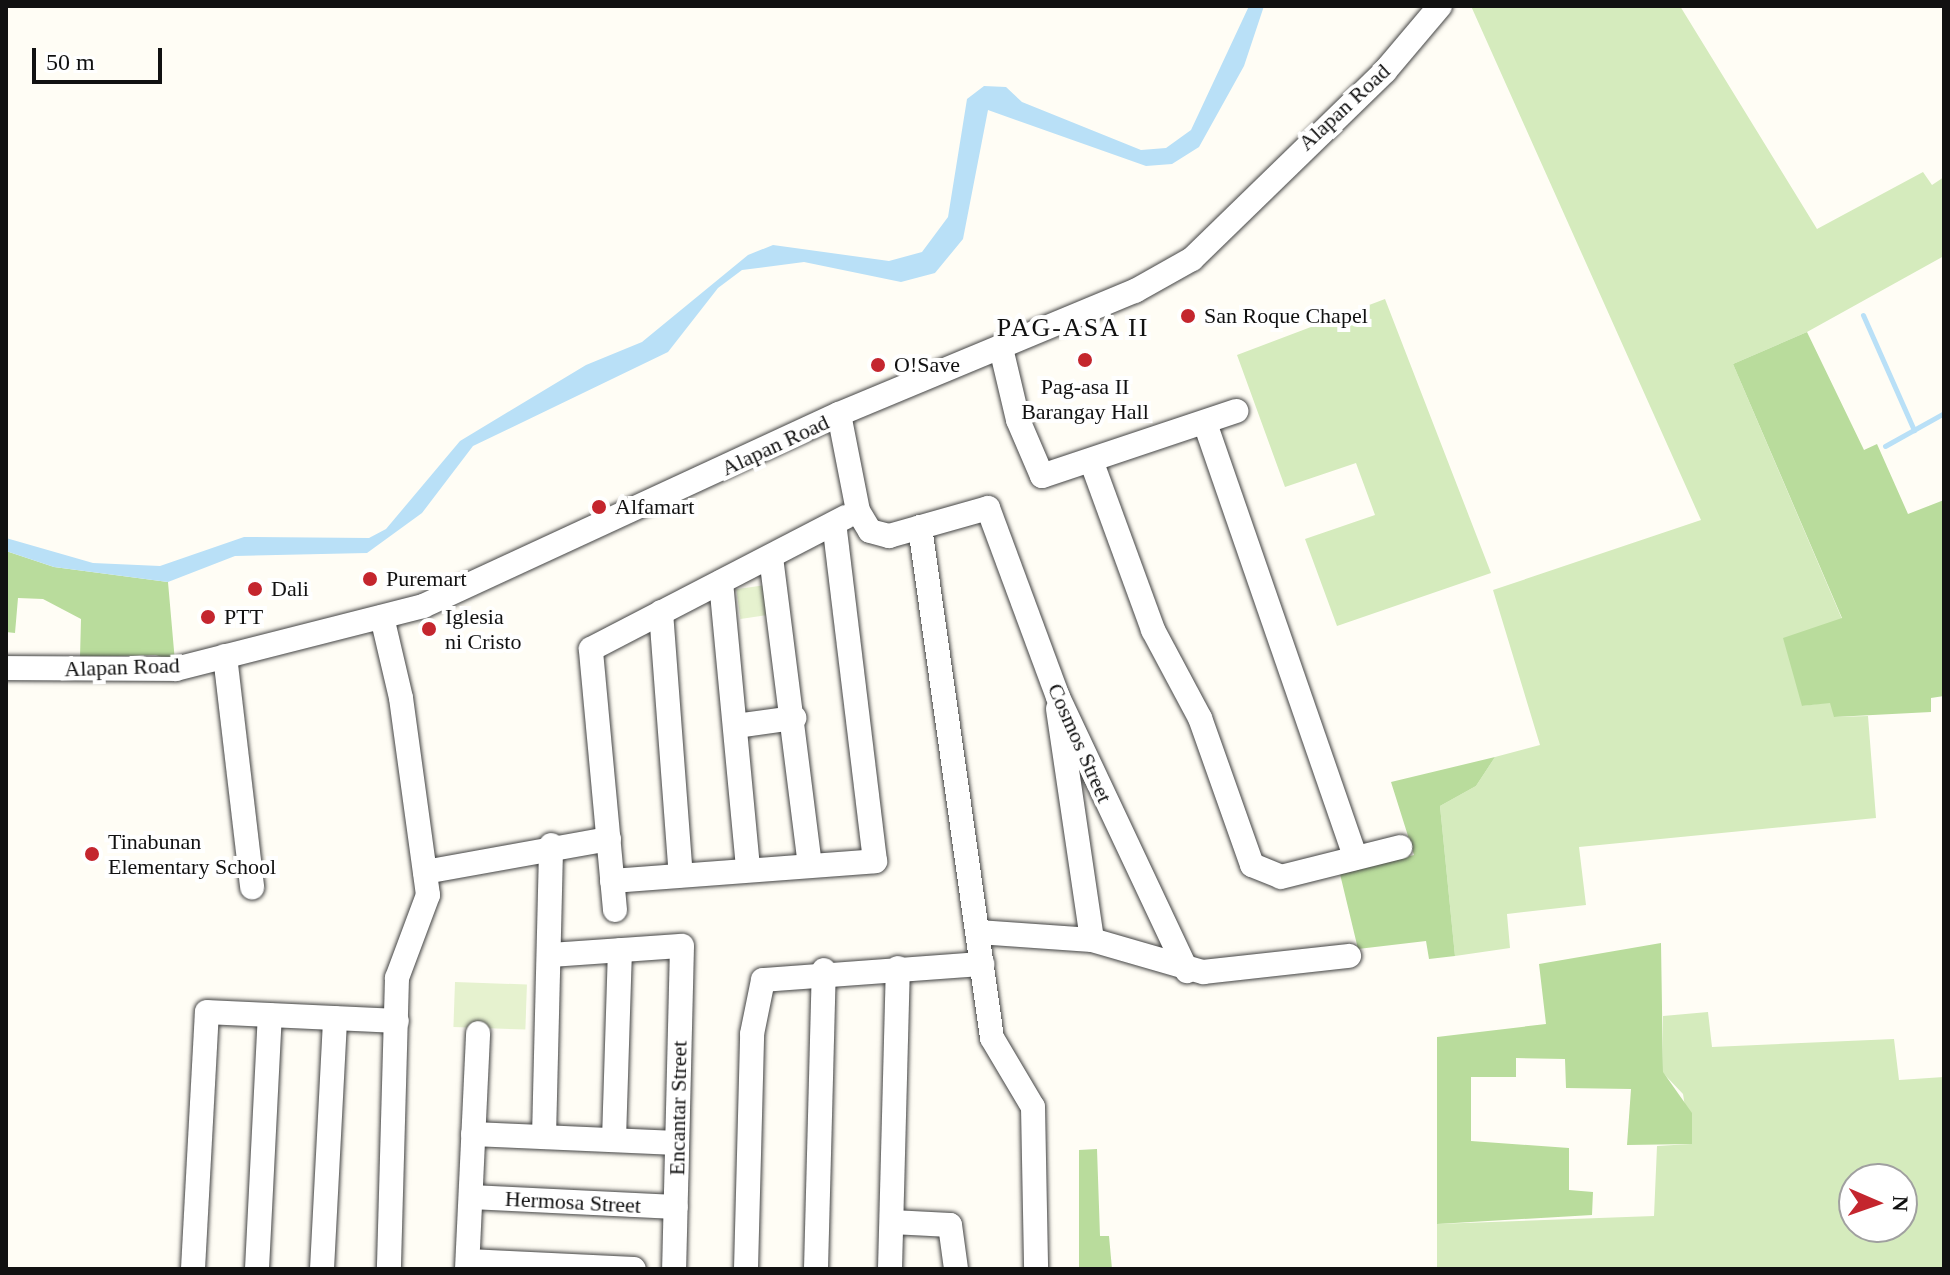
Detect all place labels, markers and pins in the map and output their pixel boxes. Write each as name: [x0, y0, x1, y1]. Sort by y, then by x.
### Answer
place label: San Roque Chapel: [1204, 303, 1368, 329]
marker: San Roque Chapel: [1179, 307, 1197, 325]
marker: Pag-asa II Barangay Hall: [1076, 351, 1094, 369]
place label: O!Save: [894, 352, 960, 378]
marker: O!Save: [869, 356, 887, 374]
place label: Pag-asa II Barangay Hall: [1021, 373, 1149, 424]
place label: Alfamart: [615, 494, 694, 520]
marker: Alfamart: [590, 498, 608, 516]
place label: Puremart: [386, 566, 467, 592]
marker: Puremart: [361, 570, 379, 588]
place label: Dali: [271, 576, 309, 602]
marker: Dali: [246, 580, 264, 598]
place label: Iglesia ni Cristo: [445, 603, 521, 654]
place label: PTT: [224, 604, 263, 630]
marker: PTT: [199, 608, 217, 626]
marker: Iglesia ni Cristo: [420, 620, 438, 638]
place label: Tinabunan Elementary School: [108, 828, 276, 880]
marker: Tinabunan Elementary School: [83, 845, 101, 863]

